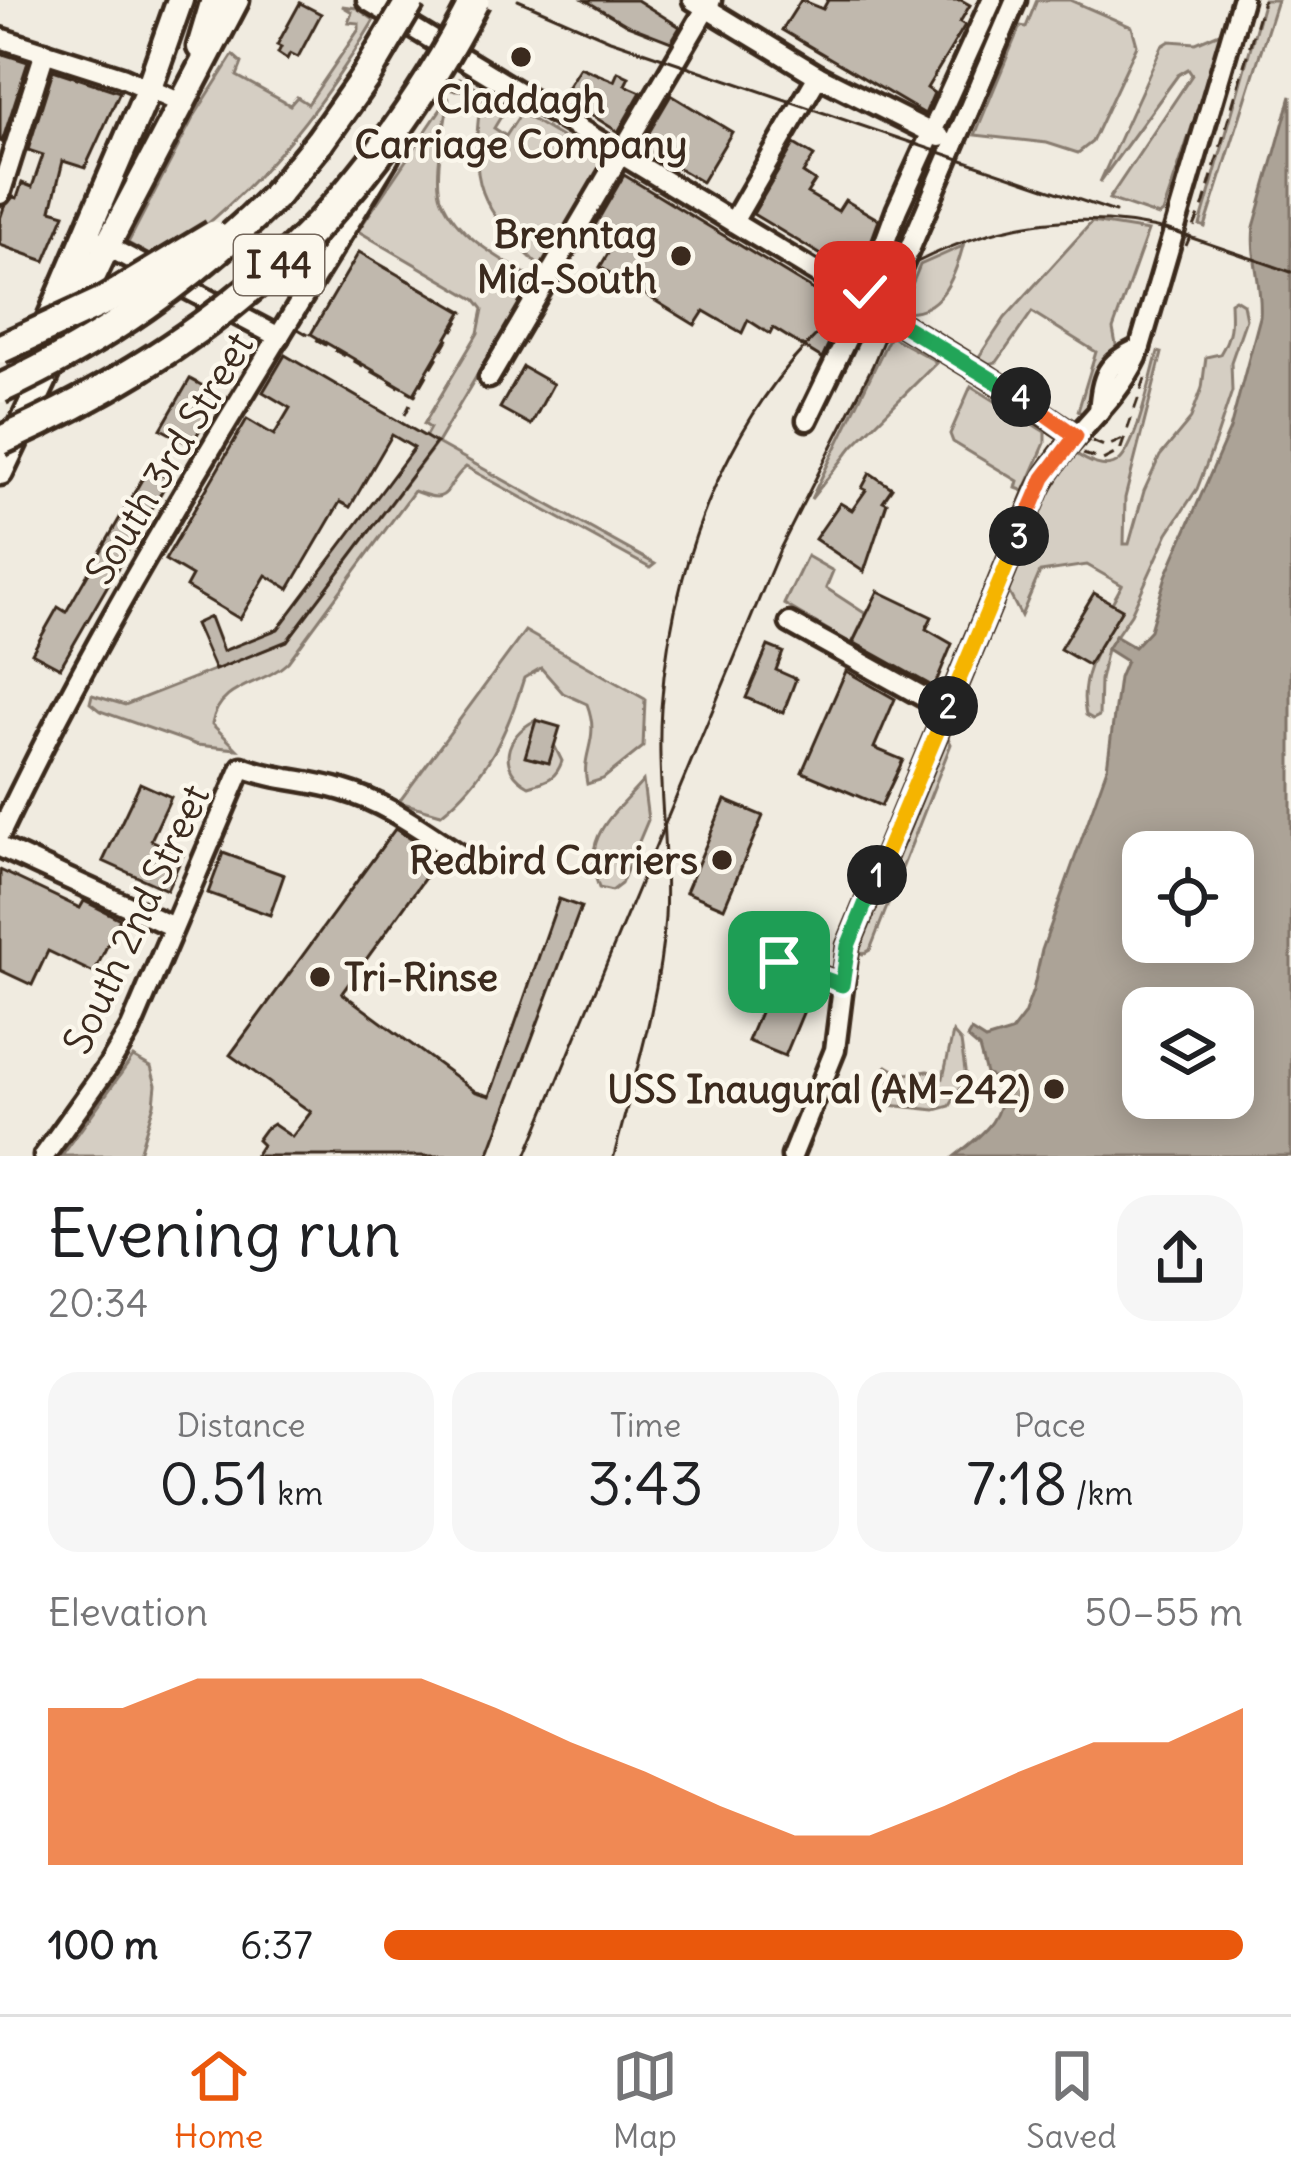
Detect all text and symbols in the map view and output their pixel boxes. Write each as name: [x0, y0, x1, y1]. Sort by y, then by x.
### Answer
marker: Claddagh Carriage Company: [508, 44, 534, 70]
place label: Claddagh Carriage Company: [355, 75, 687, 169]
place label: Brenntag Mid-South: [477, 210, 657, 304]
road number: I 44: [234, 235, 324, 295]
pin: [814, 241, 916, 343]
marker: Brenntag Mid-South: [668, 243, 694, 269]
icon: check: [832, 259, 898, 325]
street label: South 3rd Street: [75, 323, 264, 593]
pin: 4: [991, 367, 1051, 427]
text: 4: [1011, 376, 1031, 418]
pin: 3: [989, 506, 1049, 566]
text: 3: [1010, 515, 1028, 557]
pin: 2: [918, 676, 978, 736]
text: 2: [939, 685, 957, 727]
street label: South 2nd Street: [53, 777, 220, 1062]
map controls: [1122, 831, 1254, 1119]
button: locate: [1122, 831, 1254, 963]
place label: Redbird Carriers: [409, 836, 698, 885]
pin: 1: [847, 845, 907, 905]
marker: Redbird Carriers: [709, 847, 735, 873]
text: 1: [870, 854, 884, 896]
pin: [728, 911, 830, 1013]
icon: arrive: [746, 929, 812, 995]
place label: Tri-Rinse: [344, 953, 498, 1002]
marker: Tri-Rinse: [307, 964, 333, 990]
button: layers: [1122, 987, 1254, 1119]
place label: USS Inaugural (AM-242): [607, 1065, 1030, 1114]
marker: USS Inaugural (AM-242): [1041, 1076, 1067, 1102]
text: Evening run: [48, 1192, 401, 1275]
button: share: [1117, 1195, 1243, 1321]
text: 20:34: [48, 1279, 149, 1328]
text: Distance: [177, 1404, 306, 1446]
text: Time: [610, 1404, 681, 1446]
text: Pace: [1014, 1404, 1086, 1446]
text: 0.51: [159, 1446, 269, 1521]
text: 3:43: [587, 1446, 704, 1521]
text: 7:18: [966, 1446, 1068, 1521]
text: km: [269, 1472, 323, 1514]
text: /km: [1068, 1472, 1133, 1514]
text: Elevation: [48, 1588, 208, 1637]
text: 50–55 m: [1084, 1588, 1243, 1637]
text: 100 m: [48, 1921, 158, 1970]
text: 6:37: [240, 1921, 313, 1970]
tab: Home: [174, 2043, 263, 2157]
tab: Map: [612, 2043, 678, 2157]
tab: Saved: [1026, 2043, 1117, 2157]

